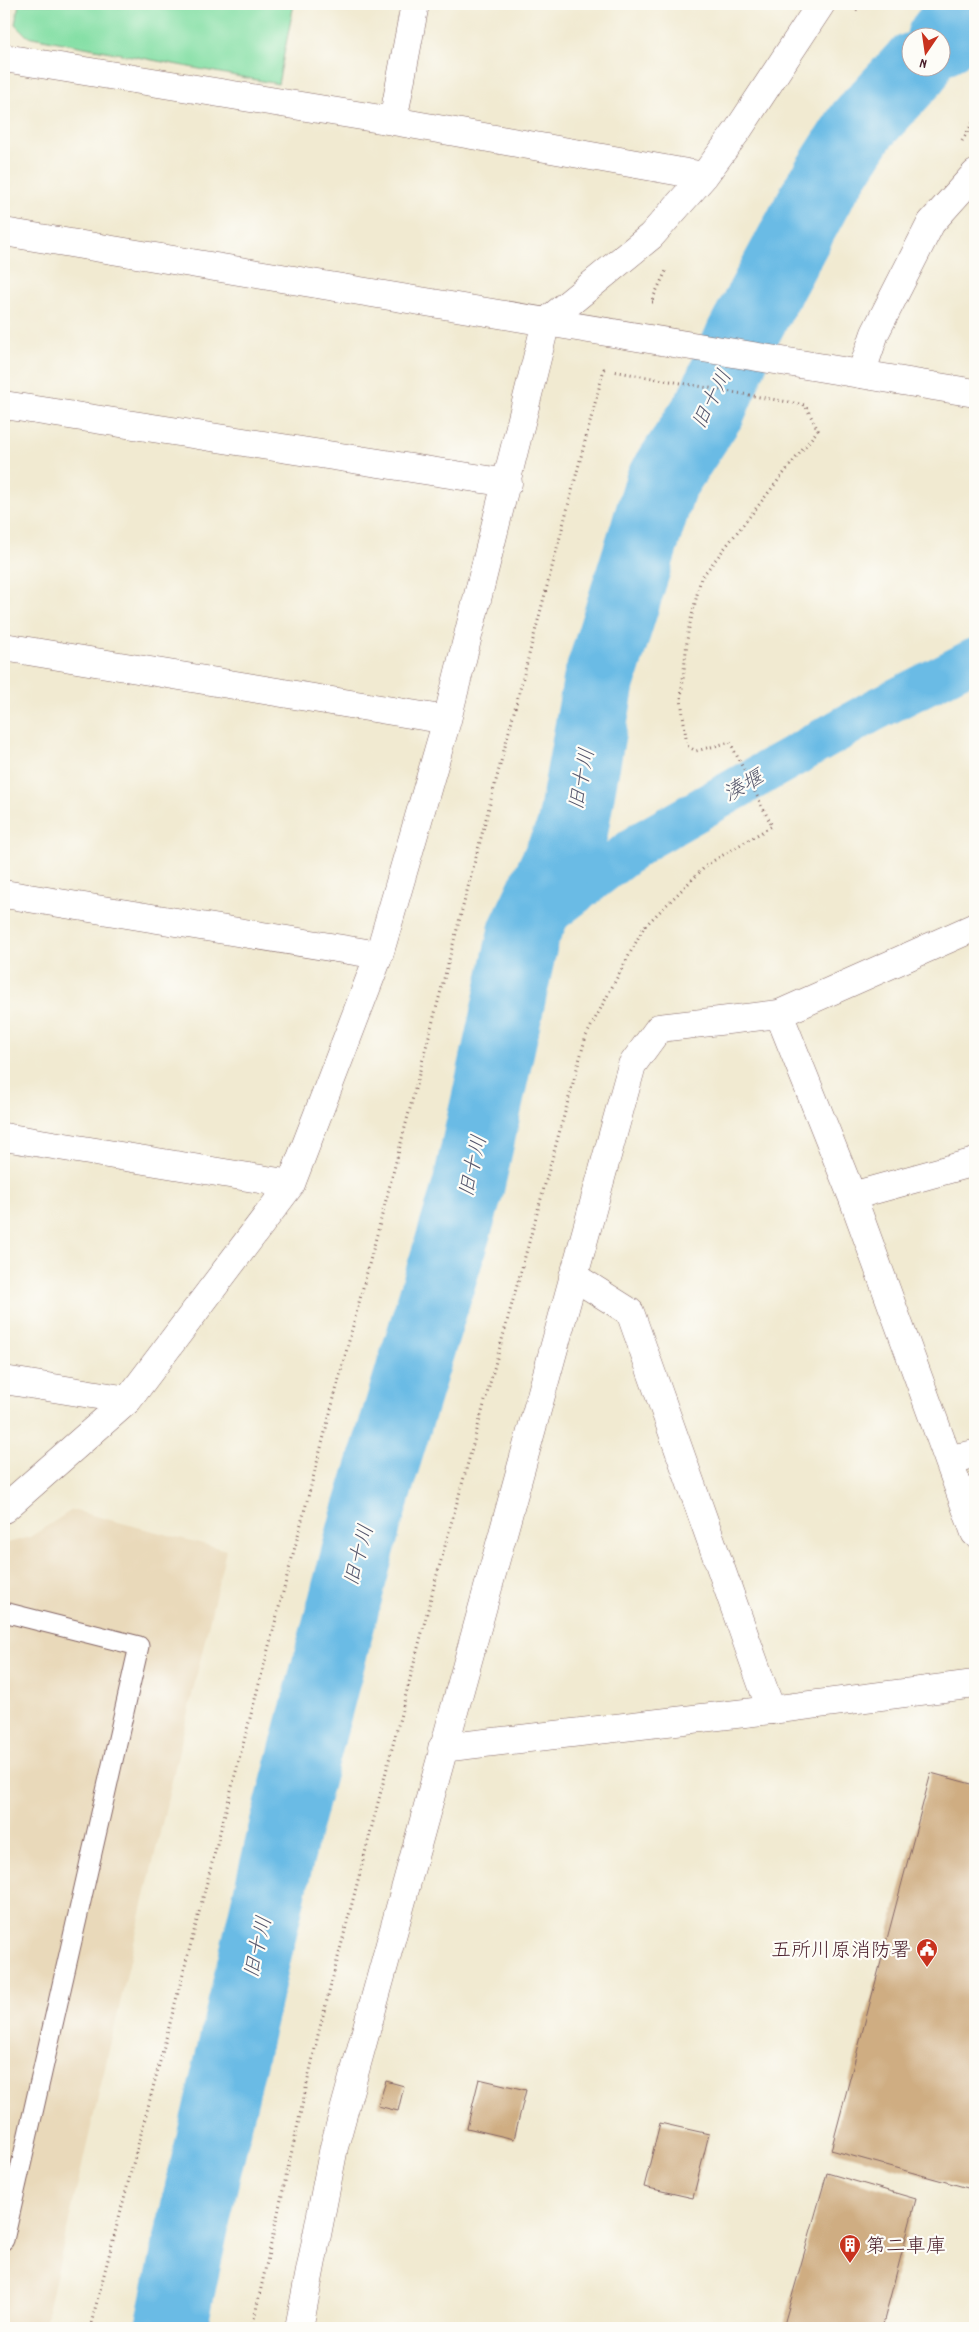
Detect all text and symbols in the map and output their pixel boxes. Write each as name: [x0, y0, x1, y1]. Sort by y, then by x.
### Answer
north arrow: [902, 28, 952, 78]
text: N: [918, 52, 929, 73]
water label: 旧十川: [686, 365, 741, 435]
water label: 旧十川: [563, 746, 605, 813]
water label: 湊堰: [719, 763, 772, 811]
water label: 旧十川: [453, 1133, 497, 1201]
water label: 旧十川: [338, 1521, 384, 1590]
water label: 旧十川: [238, 1914, 282, 1982]
public building icon: 五所川原消防署: [915, 1937, 939, 1968]
place label: 五所川原消防署: [771, 1938, 911, 1966]
building icon: 第二車庫: [838, 2233, 862, 2264]
place label: 第二車庫: [866, 2234, 946, 2262]

